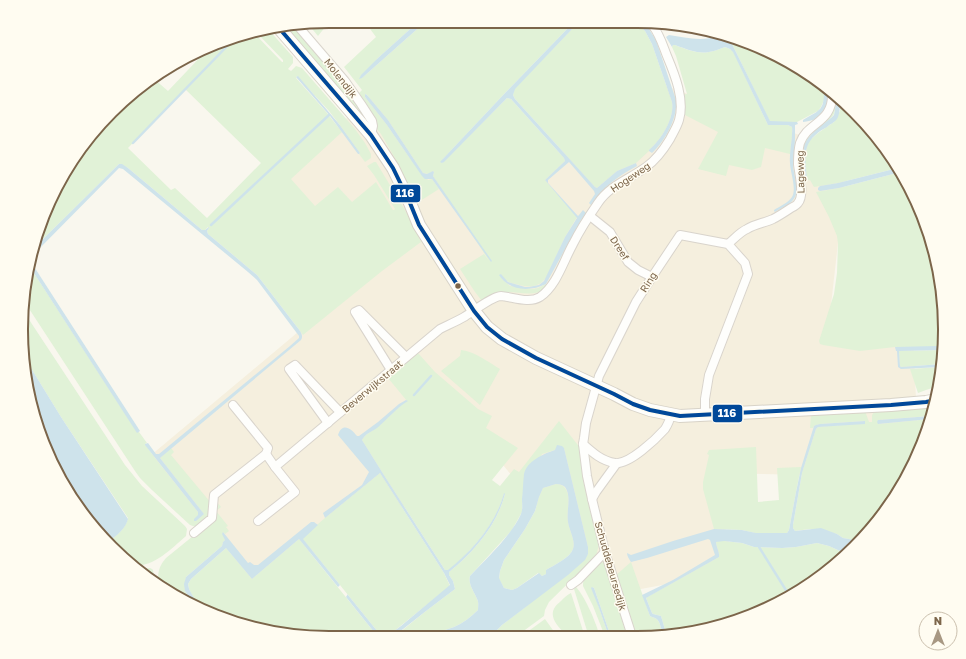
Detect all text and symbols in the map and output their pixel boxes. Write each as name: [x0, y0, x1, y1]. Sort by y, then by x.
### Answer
street label: Molendijk: [322, 56, 360, 100]
street label: Lageweg: [794, 150, 806, 194]
street label: Hogeweg: [608, 159, 652, 195]
line badge: 116: [390, 184, 421, 203]
text: 116: [396, 186, 414, 199]
street label: Dreef: [608, 234, 632, 262]
street label: Ring: [637, 270, 659, 294]
unlabelled marker: [453, 281, 463, 291]
street label: Beverwijkstraat: [339, 357, 405, 415]
line badge: 116: [712, 404, 743, 423]
text: 116: [718, 406, 736, 419]
street label: Schuddebeursedijk: [593, 520, 630, 612]
north arrow: [918, 611, 958, 651]
text: N: [934, 614, 942, 627]

